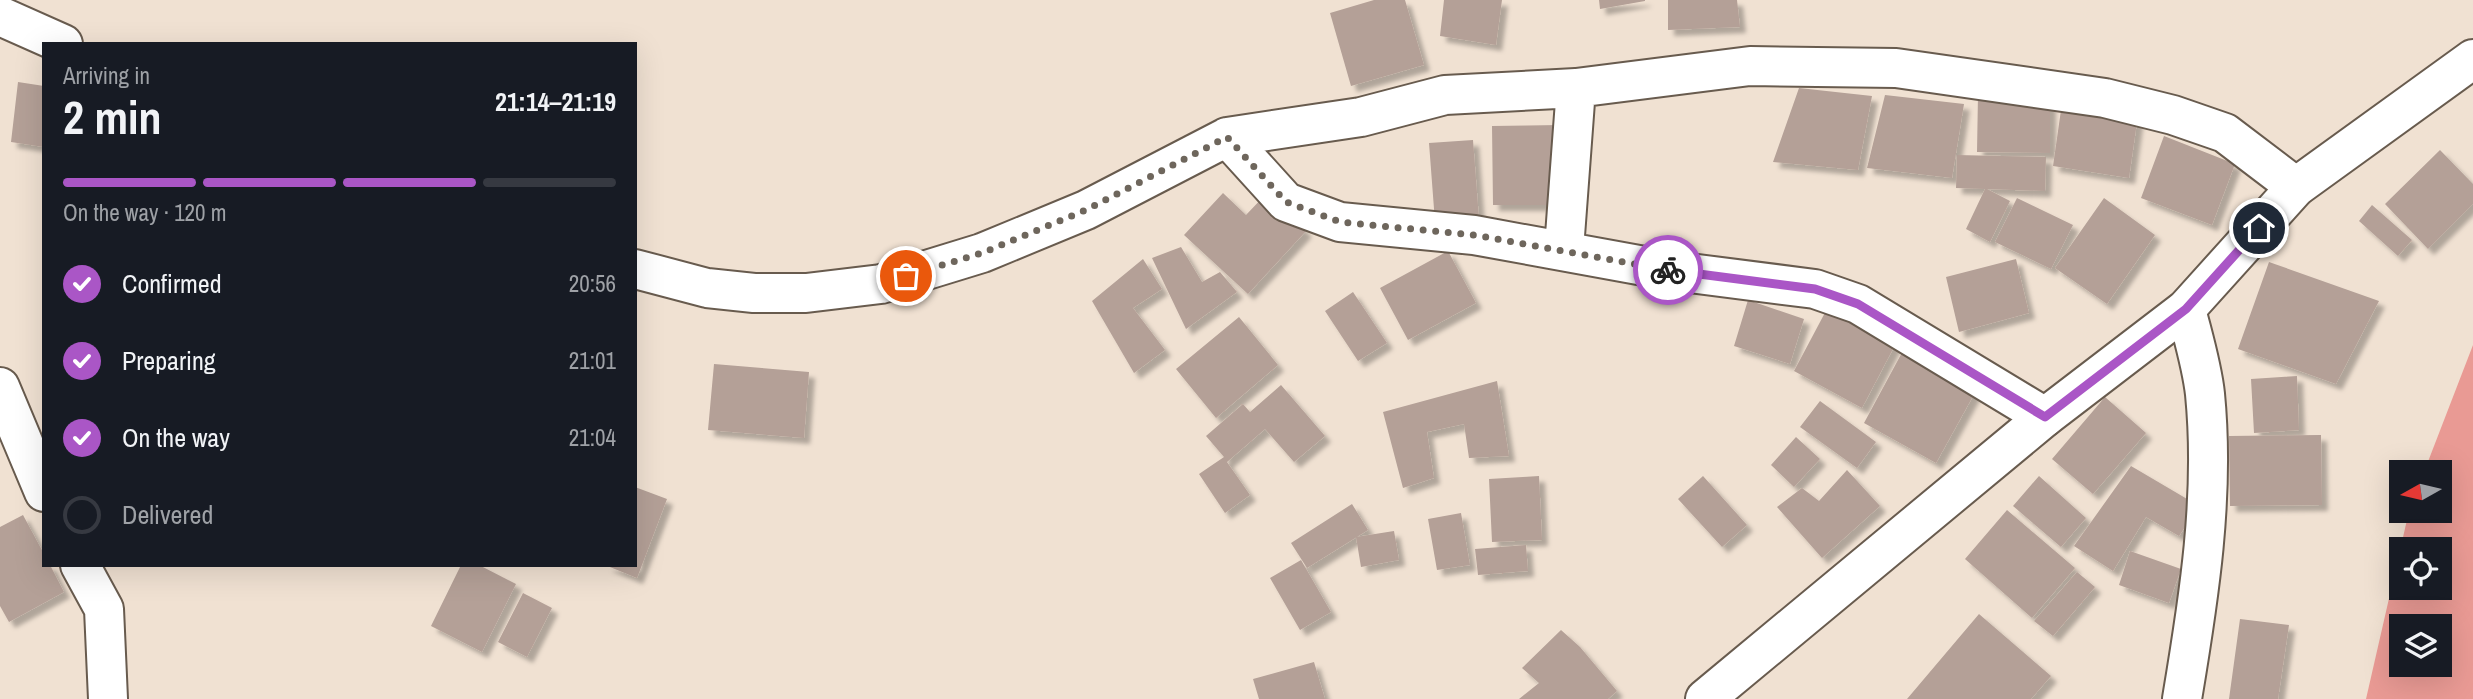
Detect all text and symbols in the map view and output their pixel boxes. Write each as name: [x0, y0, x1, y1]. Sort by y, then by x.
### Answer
text: Arriving in: [63, 60, 150, 91]
text: 21:14–21:19: [495, 84, 616, 119]
text: 2 min: [63, 86, 162, 148]
text: On the way · 120 m: [63, 197, 227, 228]
pin: [2229, 198, 2289, 258]
icon: home: [2240, 209, 2278, 247]
courier: [1633, 235, 1703, 305]
pin: [876, 246, 936, 306]
icon: bike: [1649, 251, 1687, 289]
icon: bag: [887, 257, 925, 295]
icon: check: [63, 265, 101, 303]
text: Confirmed: [122, 266, 222, 301]
text: 20:56: [569, 268, 616, 299]
icon: check: [63, 342, 101, 380]
text: Preparing: [122, 343, 216, 378]
text: 21:01: [569, 345, 616, 376]
icon: check: [63, 419, 101, 457]
text: On the way: [122, 420, 230, 455]
text: 21:04: [569, 422, 616, 453]
north arrow: [2389, 460, 2452, 523]
map controls: [2389, 460, 2452, 677]
text: Delivered: [122, 497, 213, 532]
button: locate: [2389, 537, 2452, 600]
button: layers: [2389, 614, 2452, 677]

